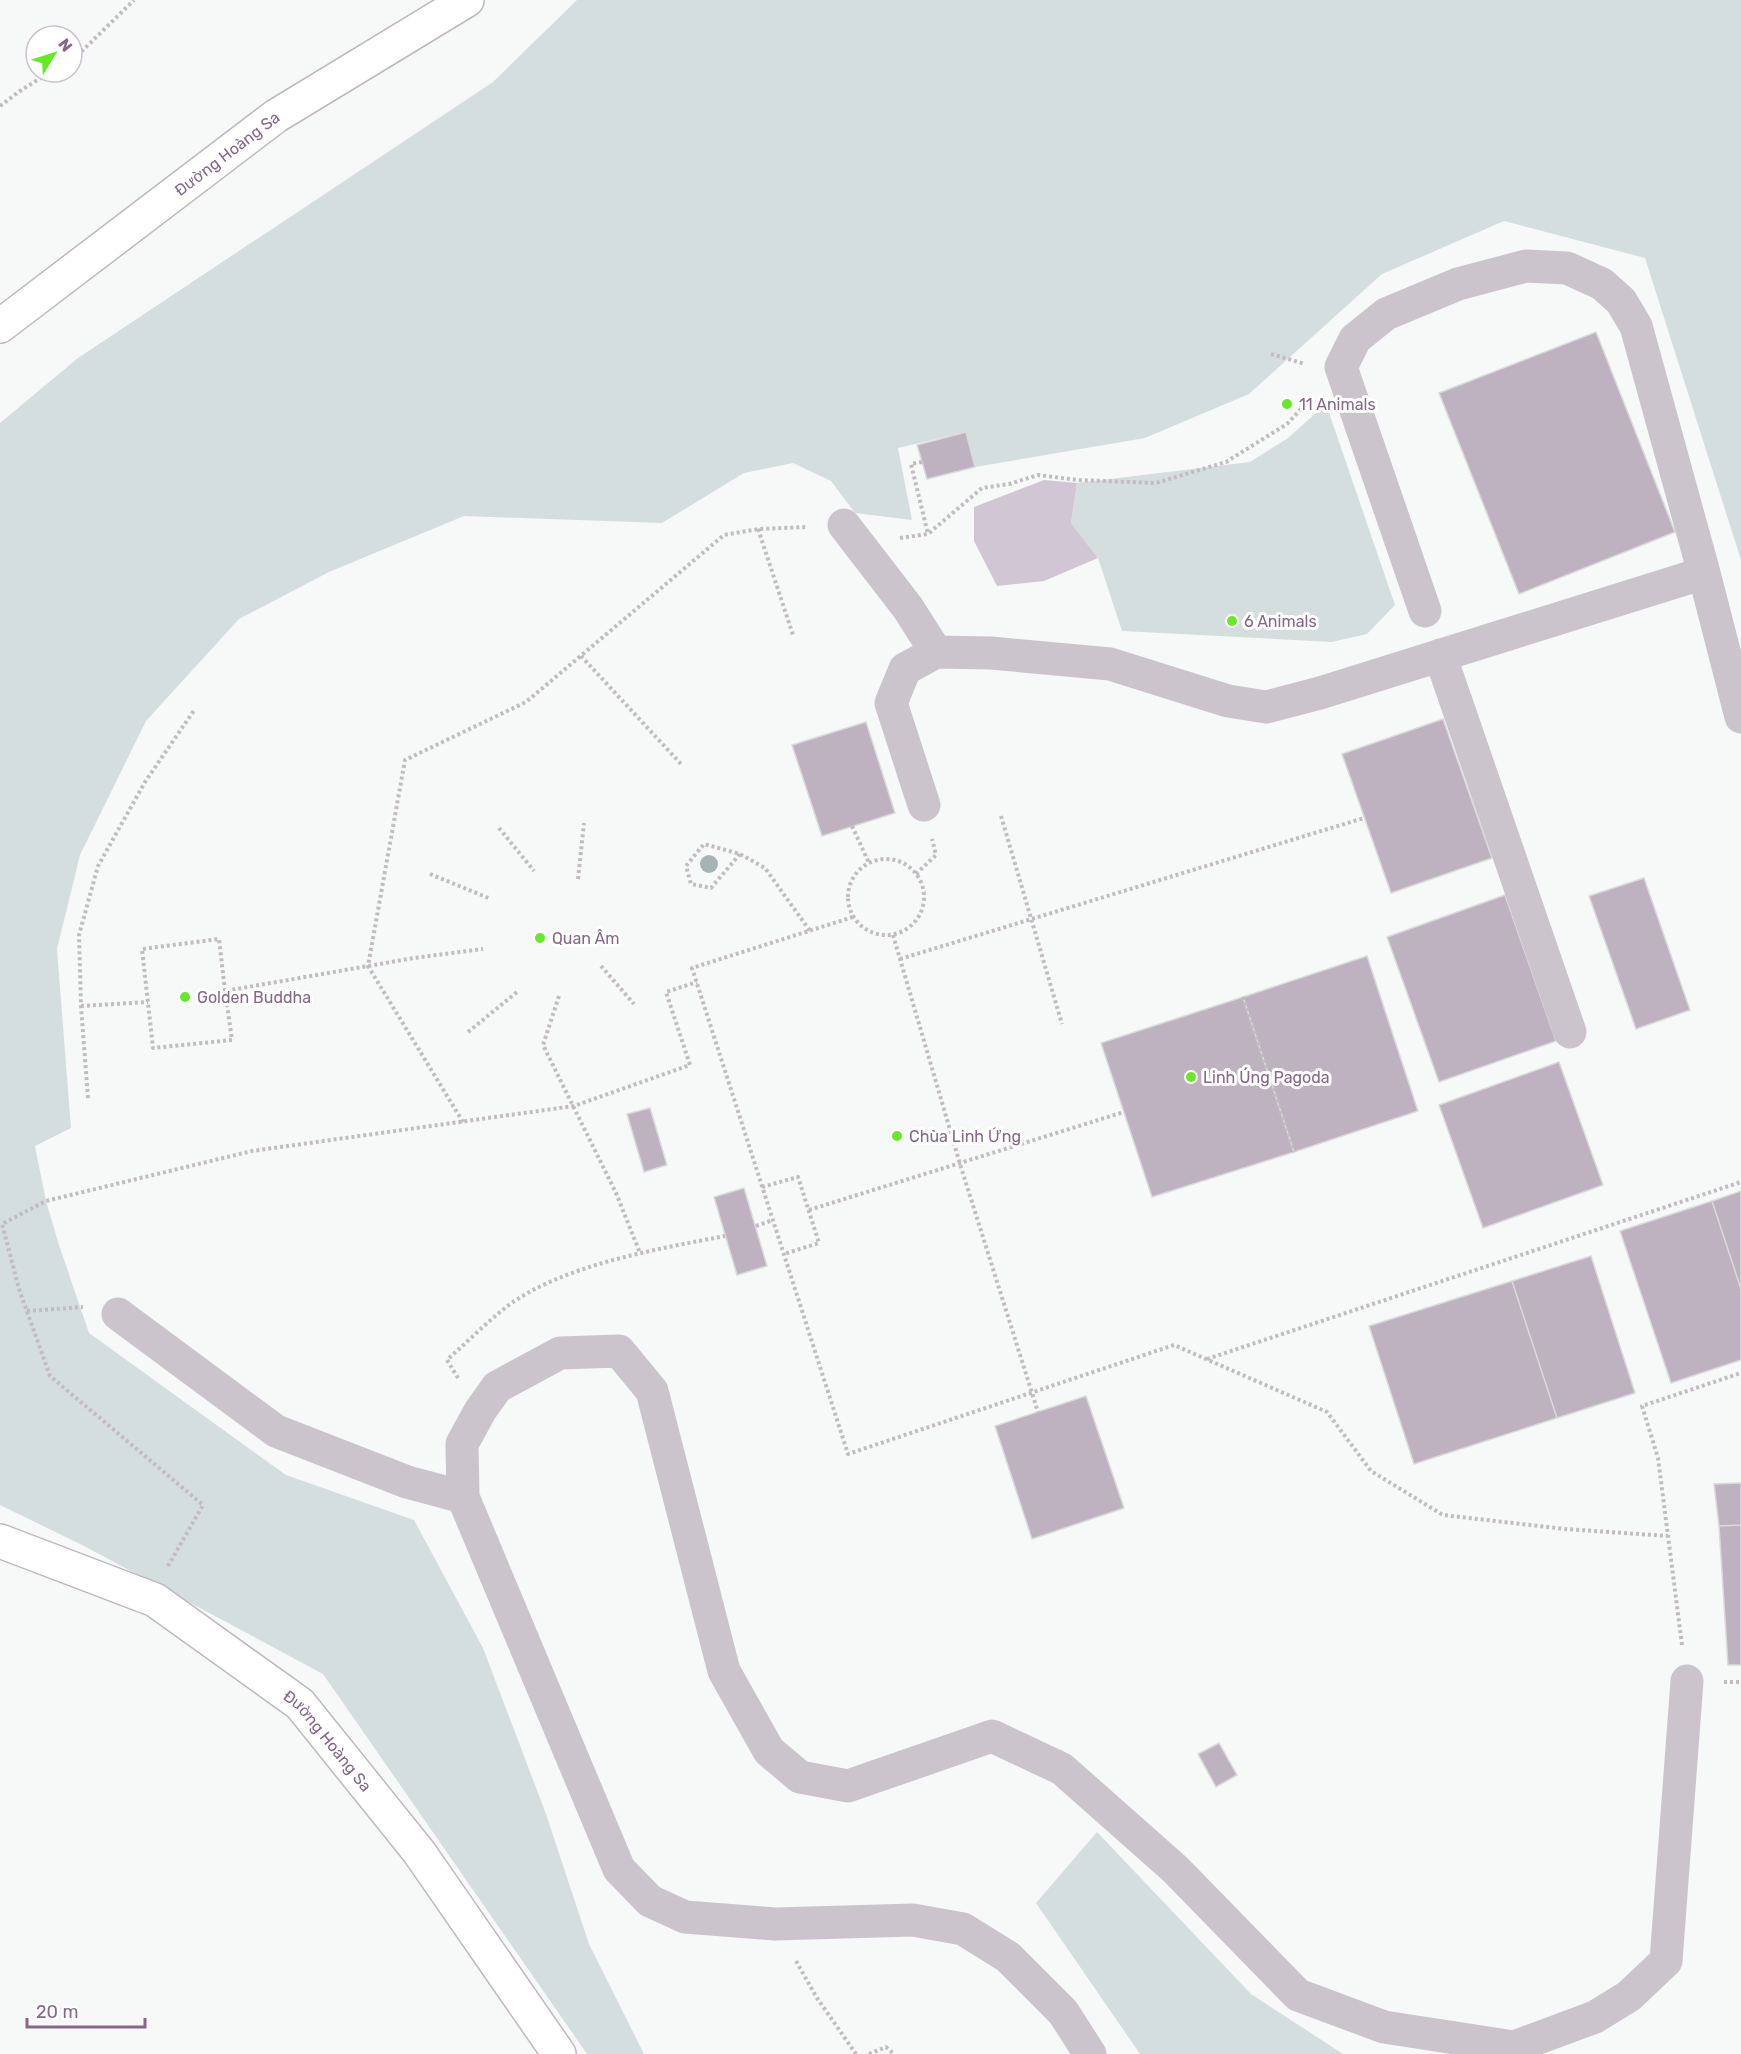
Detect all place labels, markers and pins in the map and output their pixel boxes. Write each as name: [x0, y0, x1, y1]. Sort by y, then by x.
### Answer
place label: 11 Animals: [1299, 395, 1376, 414]
marker: 11 Animals: [1280, 397, 1294, 411]
place label: 6 Animals: [1244, 612, 1317, 631]
marker: 6 Animals: [1225, 614, 1239, 628]
place label: Quan Âm: [552, 929, 619, 948]
marker: Quan Âm: [533, 931, 547, 945]
place label: Golden Buddha: [197, 988, 311, 1007]
marker: Golden Buddha: [178, 990, 192, 1004]
place label: Linh Úng Pagoda: [1203, 1067, 1330, 1087]
marker: Linh Úng Pagoda: [1184, 1070, 1198, 1084]
place label: Chùa Linh Ứng: [909, 1127, 1021, 1146]
marker: Chùa Linh Ứng: [890, 1129, 904, 1143]

